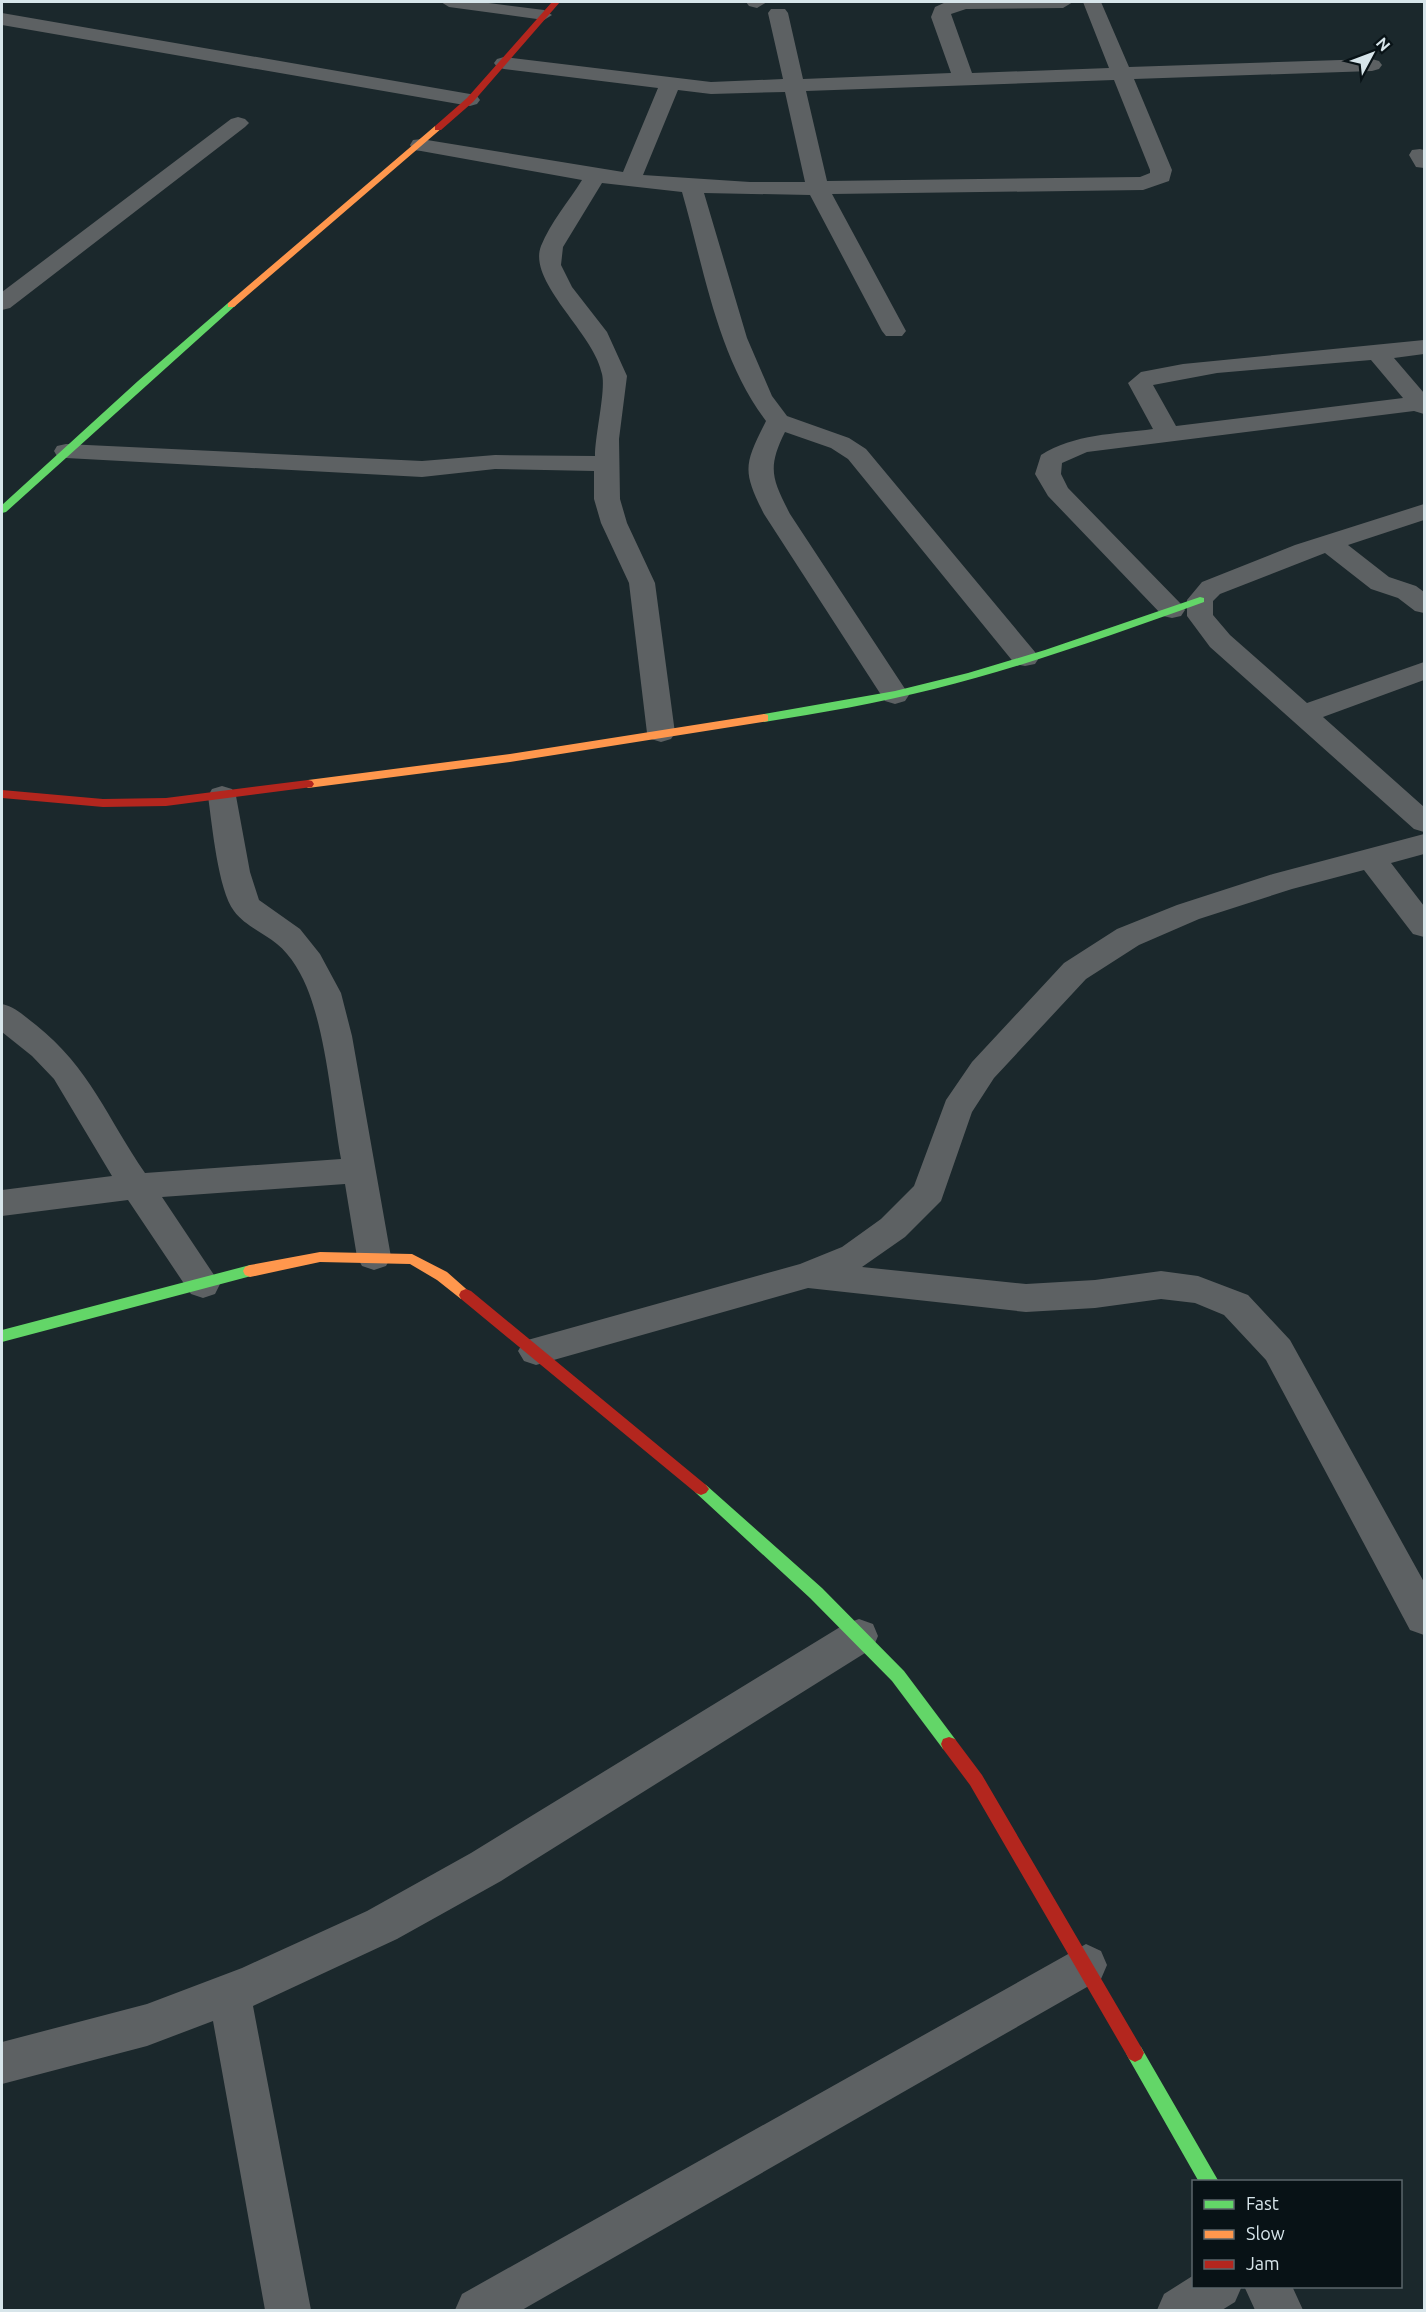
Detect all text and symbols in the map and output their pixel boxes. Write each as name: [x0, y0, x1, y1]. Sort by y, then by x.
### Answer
north arrow: [1342, 24, 1402, 84]
text: N: [1373, 34, 1394, 55]
legend: [1192, 2180, 1402, 2288]
text: Fast: [1246, 2193, 1279, 2213]
text: Slow: [1246, 2223, 1285, 2243]
text: Jam: [1246, 2253, 1280, 2273]

